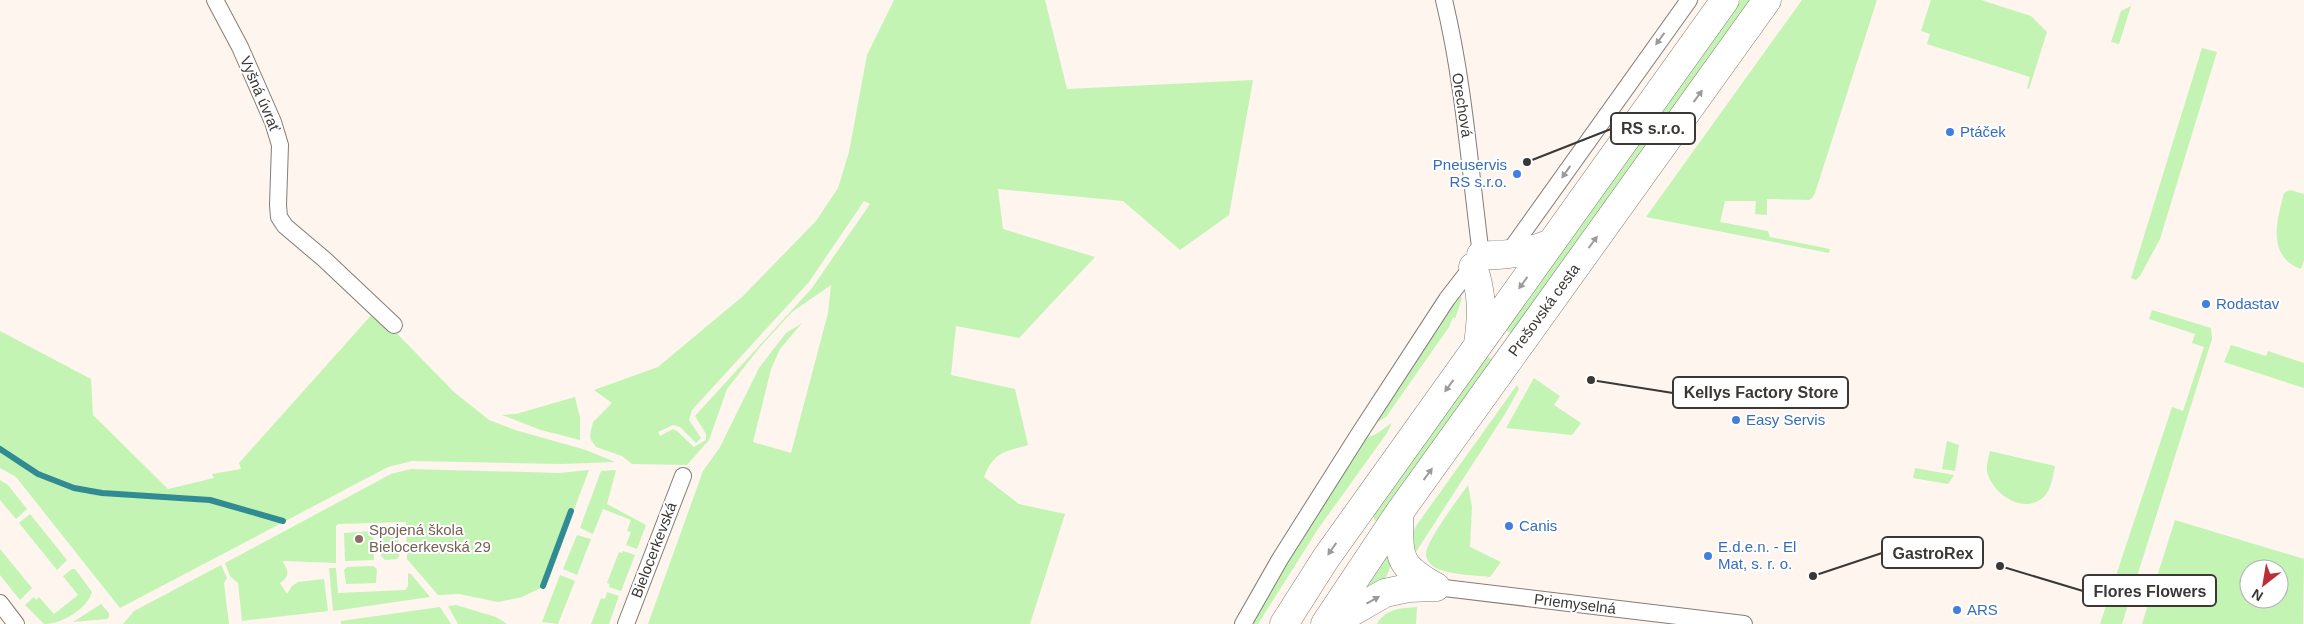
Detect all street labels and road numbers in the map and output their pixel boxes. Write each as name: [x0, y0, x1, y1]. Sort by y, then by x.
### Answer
street label: Vyšná úvrať: [237, 54, 284, 134]
street label: Orechová: [1449, 71, 1476, 139]
street label: Prešovská cesta: [1504, 260, 1583, 359]
street label: Bielocerkevská: [628, 499, 680, 600]
street label: Priemyselná: [1533, 590, 1618, 617]

